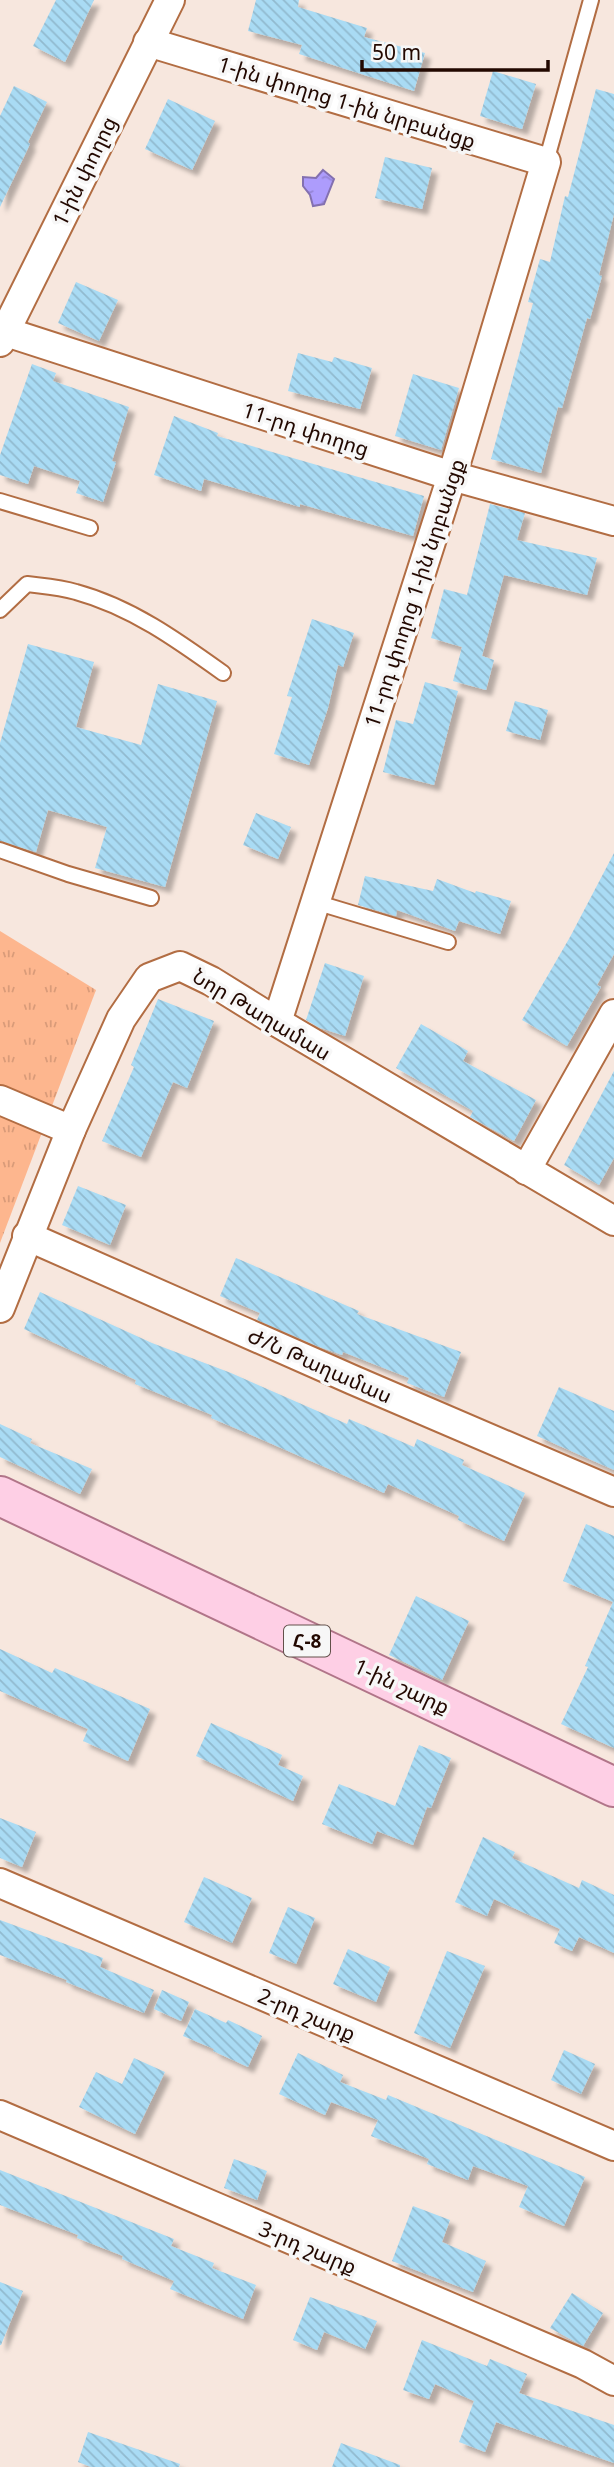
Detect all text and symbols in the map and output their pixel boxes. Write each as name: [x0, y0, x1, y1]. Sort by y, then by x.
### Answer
scale bar: [362, 28, 548, 72]
text: 50 m: [372, 38, 421, 66]
street label: 1-ին փողոց 1-ին նրբանցք: [215, 49, 479, 155]
street label: 1-ին փողոց: [45, 112, 123, 230]
street label: 11-րդ փողոց: [239, 395, 373, 463]
street label: 11-րդ փողոց 1-ին նրբանցք: [357, 455, 471, 731]
street label: Նոր Թաղամաս: [188, 962, 336, 1066]
street label: Ժ/Ն Թաղամաս: [243, 1321, 397, 1409]
road number: Հ-8: [284, 1625, 330, 1656]
street label: 1-ին շարք: [350, 1652, 454, 1720]
street label: 2-րդ շարք: [254, 1981, 360, 2047]
street label: 3-րդ շարք: [255, 2214, 361, 2280]

